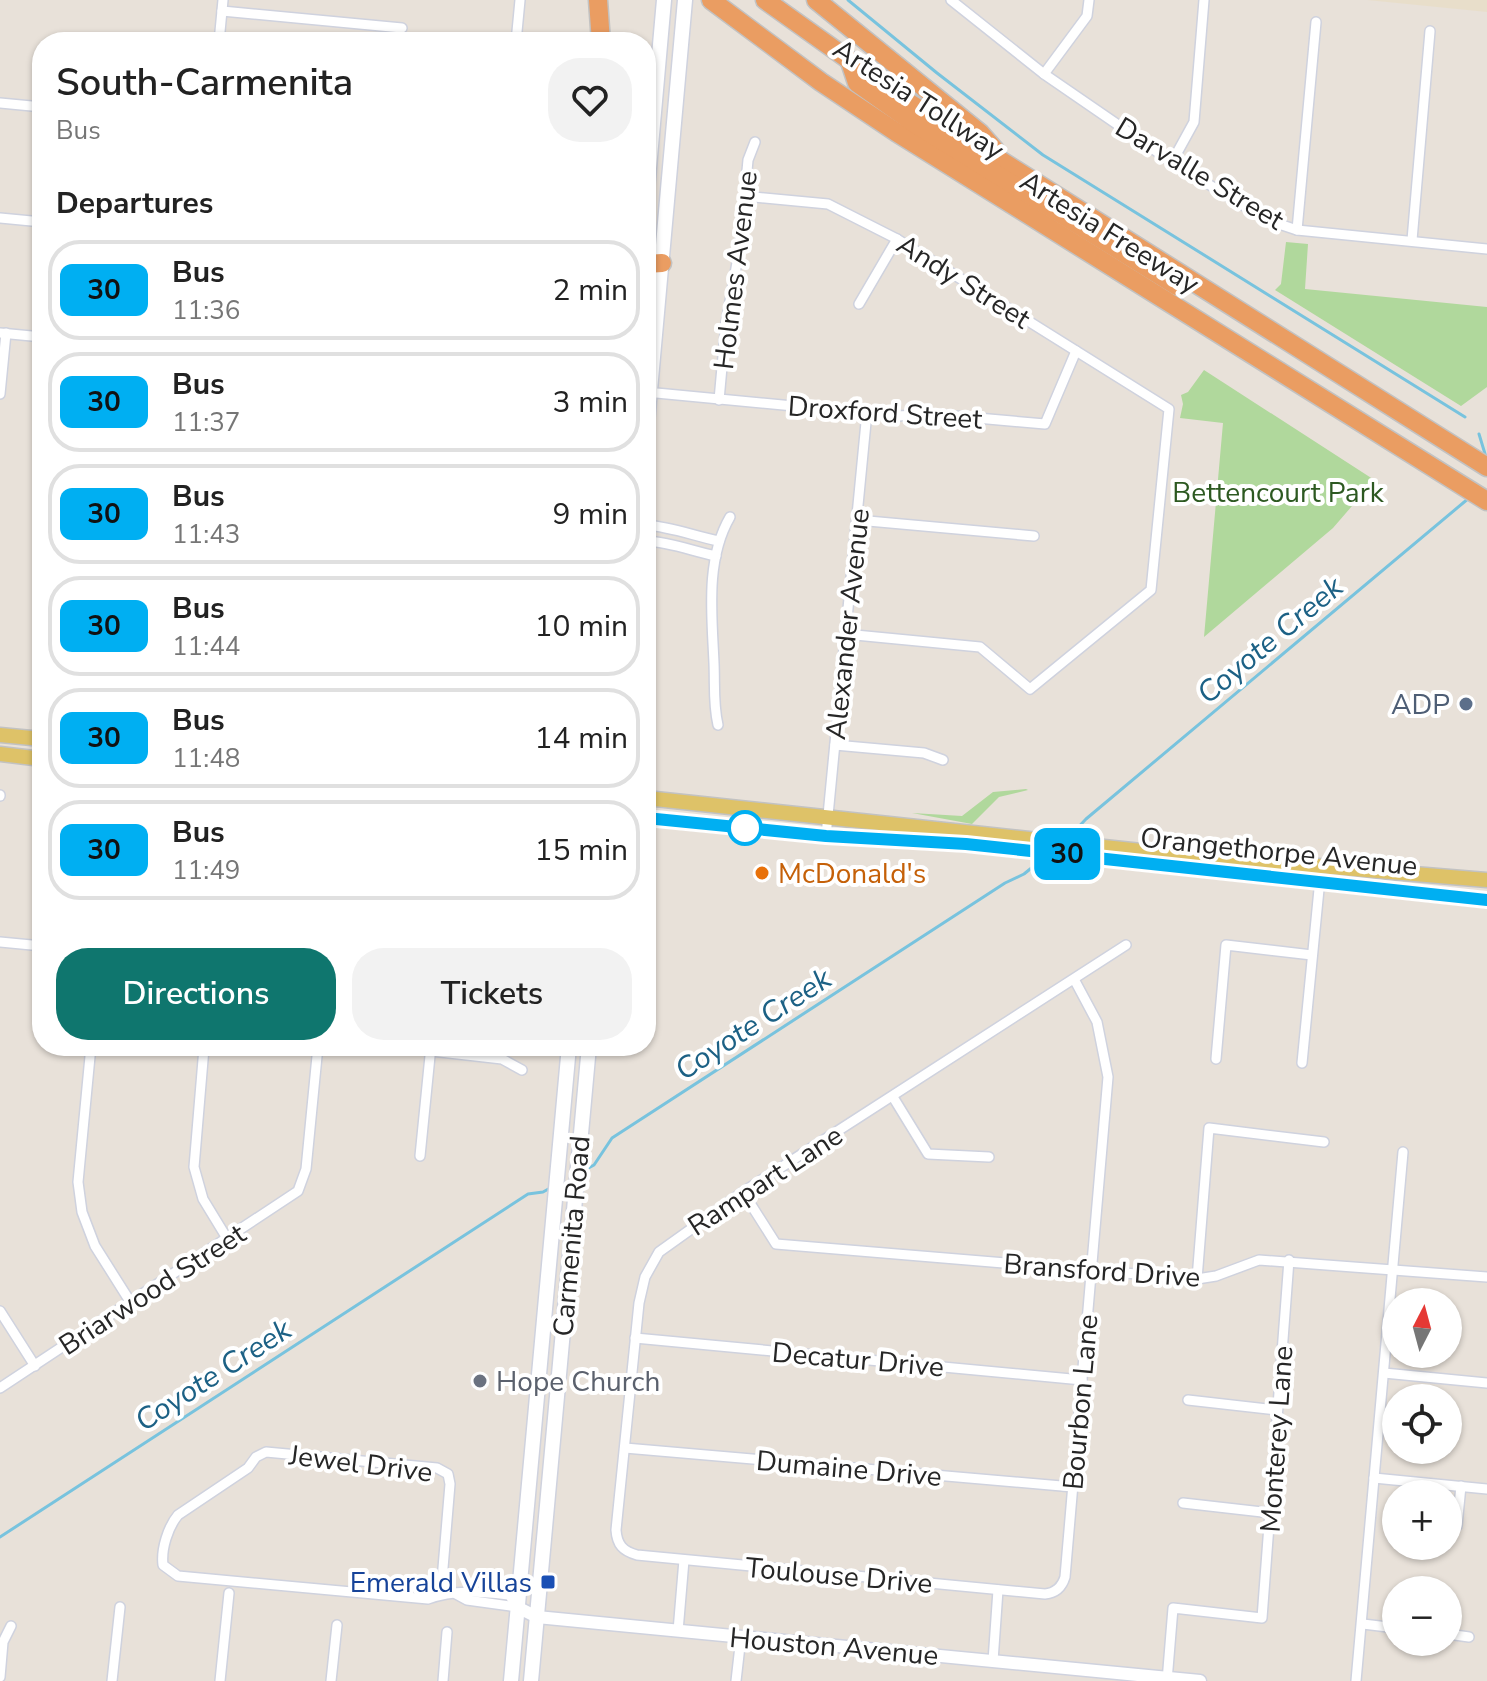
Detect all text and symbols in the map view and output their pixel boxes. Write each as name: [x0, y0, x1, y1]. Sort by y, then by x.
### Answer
street label: Artesia Tollway: [826, 30, 1012, 170]
text: South-Carmenita: [56, 57, 353, 108]
button: heart: [548, 58, 632, 142]
street label: Darvalle Street: [1108, 109, 1291, 239]
text: Bus: [56, 113, 101, 148]
street label: Artesia Freeway: [1013, 163, 1207, 303]
street label: Holmes Avenue: [705, 169, 767, 372]
text: Departures: [56, 183, 213, 224]
street label: Andy Street: [890, 226, 1038, 338]
text: Bus: [172, 252, 225, 293]
text: 2 min: [553, 270, 628, 311]
text: 30: [87, 271, 121, 309]
text: 11:36: [172, 293, 240, 328]
text: Bus: [172, 364, 225, 405]
text: 3 min: [553, 382, 628, 423]
text: 30: [87, 383, 121, 421]
street label: Droxford Street: [786, 387, 984, 439]
text: 11:37: [172, 405, 240, 440]
park label: Bettencourt Park: [1172, 474, 1385, 512]
text: Bus: [172, 476, 225, 517]
text: 9 min: [553, 494, 628, 535]
text: 30: [87, 495, 121, 533]
street label: Alexander Avenue: [817, 507, 879, 742]
text: 11:43: [172, 517, 240, 552]
water label: Coyote Creek: [1189, 567, 1353, 714]
text: Bus: [172, 588, 225, 629]
text: 10 min: [535, 606, 628, 647]
text: 30: [87, 607, 121, 645]
text: 11:44: [172, 629, 240, 664]
place label: ADP: [1391, 686, 1450, 724]
marker: ADP: [1457, 695, 1475, 713]
text: Bus: [172, 700, 225, 741]
text: 14 min: [535, 718, 628, 759]
text: 30: [87, 719, 121, 757]
text: 11:48: [172, 741, 240, 776]
unlabelled marker: [728, 811, 762, 845]
text: Bus: [172, 812, 225, 853]
street label: Orangethorpe Avenue: [1138, 819, 1419, 885]
line badge: 30: [1031, 828, 1103, 880]
text: 15 min: [535, 830, 628, 871]
text: 30: [87, 831, 121, 869]
text: 30: [1050, 835, 1084, 873]
text: 11:49: [172, 853, 240, 888]
place label: McDonald's: [778, 855, 926, 893]
marker: McDonald's: [753, 864, 771, 882]
button: Directions: [56, 948, 336, 1040]
button: Tickets: [352, 948, 632, 1040]
water label: Coyote Creek: [667, 958, 840, 1090]
street label: Rampart Lane: [681, 1117, 850, 1245]
street label: Carmenita Road: [544, 1134, 600, 1338]
street label: Briarwood Street: [52, 1215, 253, 1364]
street label: Bransford Drive: [1002, 1245, 1202, 1297]
north arrow: [1382, 1288, 1462, 1368]
map controls: [1382, 1288, 1462, 1656]
water label: Coyote Creek: [127, 1309, 300, 1441]
street label: Bourbon Lane: [1054, 1313, 1108, 1491]
street label: Decatur Drive: [770, 1334, 945, 1386]
street label: Monterey Lane: [1252, 1344, 1302, 1534]
place label: Hope Church: [496, 1363, 660, 1401]
marker: Hope Church: [471, 1372, 489, 1390]
button: locate: [1382, 1384, 1462, 1464]
street label: Jewel Drive: [286, 1436, 435, 1492]
street label: Dumaine Drive: [755, 1442, 943, 1496]
button: +: [1382, 1480, 1462, 1560]
street label: Toulouse Drive: [744, 1549, 934, 1603]
place label: Emerald Villas: [350, 1564, 532, 1602]
marker: Emerald Villas: [539, 1573, 557, 1591]
button: −: [1382, 1576, 1462, 1656]
street label: Houston Avenue: [728, 1619, 940, 1675]

